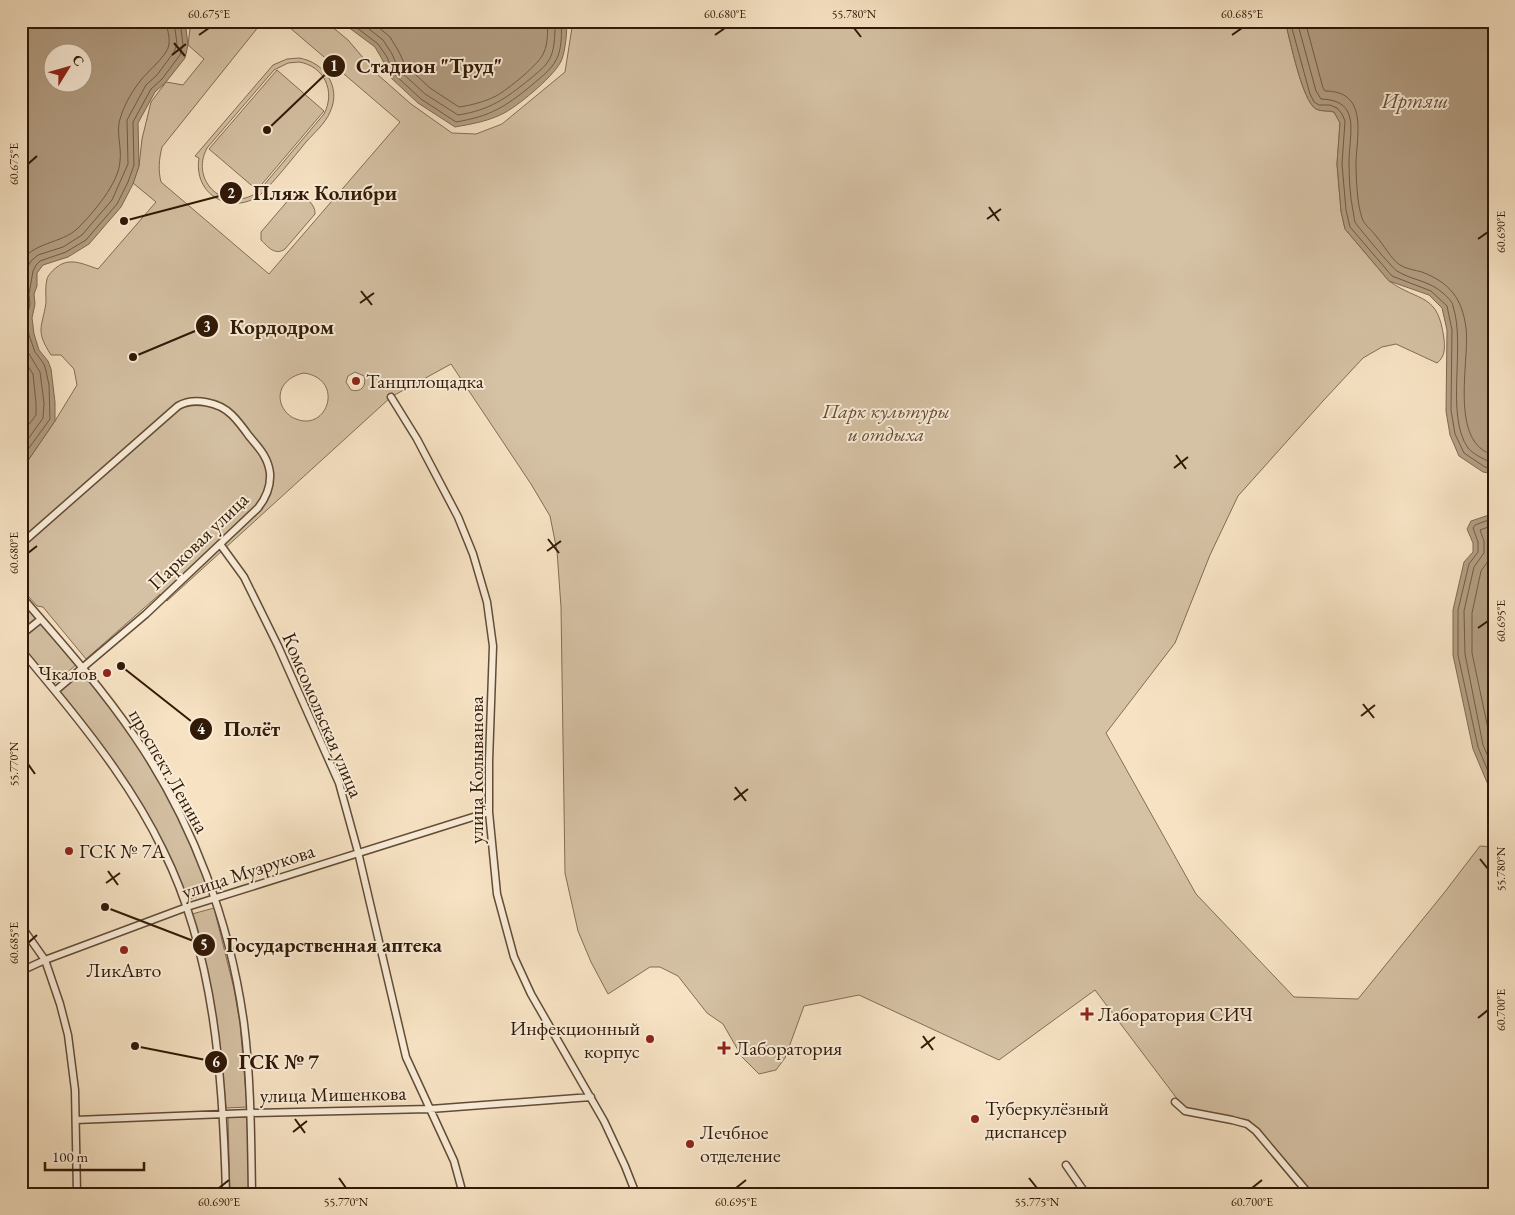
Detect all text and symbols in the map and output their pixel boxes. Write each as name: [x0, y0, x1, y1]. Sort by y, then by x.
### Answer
text: 60.675°E: [188, 6, 230, 22]
text: 60.680°E: [704, 6, 746, 22]
text: 55.780°N: [832, 6, 877, 22]
text: 60.685°E: [1221, 6, 1263, 22]
north arrow: [42, 42, 92, 92]
callout: Стадион "Труд": [321, 48, 512, 84]
text: С: [68, 51, 89, 70]
text: Стадион "Труд": [356, 52, 502, 79]
text: 1: [330, 56, 338, 75]
water label: Иртяш: [1381, 87, 1448, 114]
text: 60.675°E: [6, 143, 22, 185]
callout: Пляж Колибри: [218, 175, 407, 211]
text: Пляж Колибри: [253, 179, 397, 206]
text: 2: [227, 183, 235, 202]
text: 60.690°E: [1493, 211, 1509, 253]
callout: Кордодром: [195, 308, 344, 344]
text: Кордодром: [230, 313, 334, 340]
text: 3: [203, 317, 211, 336]
place label: Танцплощадка: [366, 368, 484, 394]
marker: Танцплощадка: [350, 375, 362, 387]
park label: Парк культуры и отдыха: [821, 398, 950, 447]
street label: Парковая улица: [142, 486, 254, 596]
text: 60.680°E: [6, 532, 22, 574]
text: 60.695°E: [1493, 600, 1509, 642]
street label: Комсомольская улица: [276, 629, 370, 801]
place label: Чкалов: [38, 660, 97, 686]
marker: Чкалов: [101, 667, 113, 679]
street label: улица Колыванова: [463, 696, 489, 844]
street label: проспект Ленина: [123, 704, 215, 838]
callout: Полёт: [189, 711, 290, 747]
text: Полёт: [224, 715, 281, 742]
text: 4: [197, 719, 206, 738]
text: 55.770°N: [6, 741, 22, 786]
street label: улица Музрукова: [178, 837, 318, 905]
place label: ГСК № 7А: [79, 838, 165, 864]
marker: ГСК № 7А: [63, 845, 75, 857]
text: 55.780°N: [1493, 846, 1509, 891]
text: 60.685°E: [6, 922, 22, 964]
callout: Государственная аптека: [191, 927, 452, 963]
text: Государственная аптека: [226, 931, 443, 958]
text: 5: [200, 935, 208, 954]
marker: ЛикАвто: [118, 944, 130, 956]
place label: ЛикАвто: [87, 957, 161, 983]
text: 60.700°E: [1493, 989, 1509, 1031]
place label: Лаборатория СИЧ: [1098, 1001, 1253, 1027]
marker: Лаборатория СИЧ: [1080, 1007, 1094, 1021]
place label: Инфекционный корпус: [510, 1015, 640, 1064]
marker: Инфекционный корпус: [644, 1033, 656, 1045]
place label: Лаборатория: [735, 1035, 842, 1061]
marker: Лаборатория: [717, 1041, 731, 1055]
callout: ГСК № 7: [204, 1044, 329, 1080]
text: ГСК № 7: [239, 1048, 320, 1075]
text: 6: [212, 1052, 220, 1071]
street label: улица Мишенкова: [259, 1080, 407, 1108]
place label: Туберкулёзный диспансер: [985, 1095, 1109, 1144]
marker: Туберкулёзный диспансер: [969, 1113, 981, 1125]
place label: Лечбное отделение: [700, 1119, 781, 1168]
marker: Лечбное отделение: [684, 1138, 696, 1150]
scale bar: [45, 1140, 144, 1172]
text: 100 m: [52, 1147, 89, 1166]
text: 60.690°E: [198, 1194, 240, 1210]
text: 55.770°N: [324, 1194, 369, 1210]
text: 60.695°E: [715, 1194, 757, 1210]
text: 55.775°N: [1015, 1194, 1060, 1210]
text: 60.700°E: [1231, 1194, 1273, 1210]

